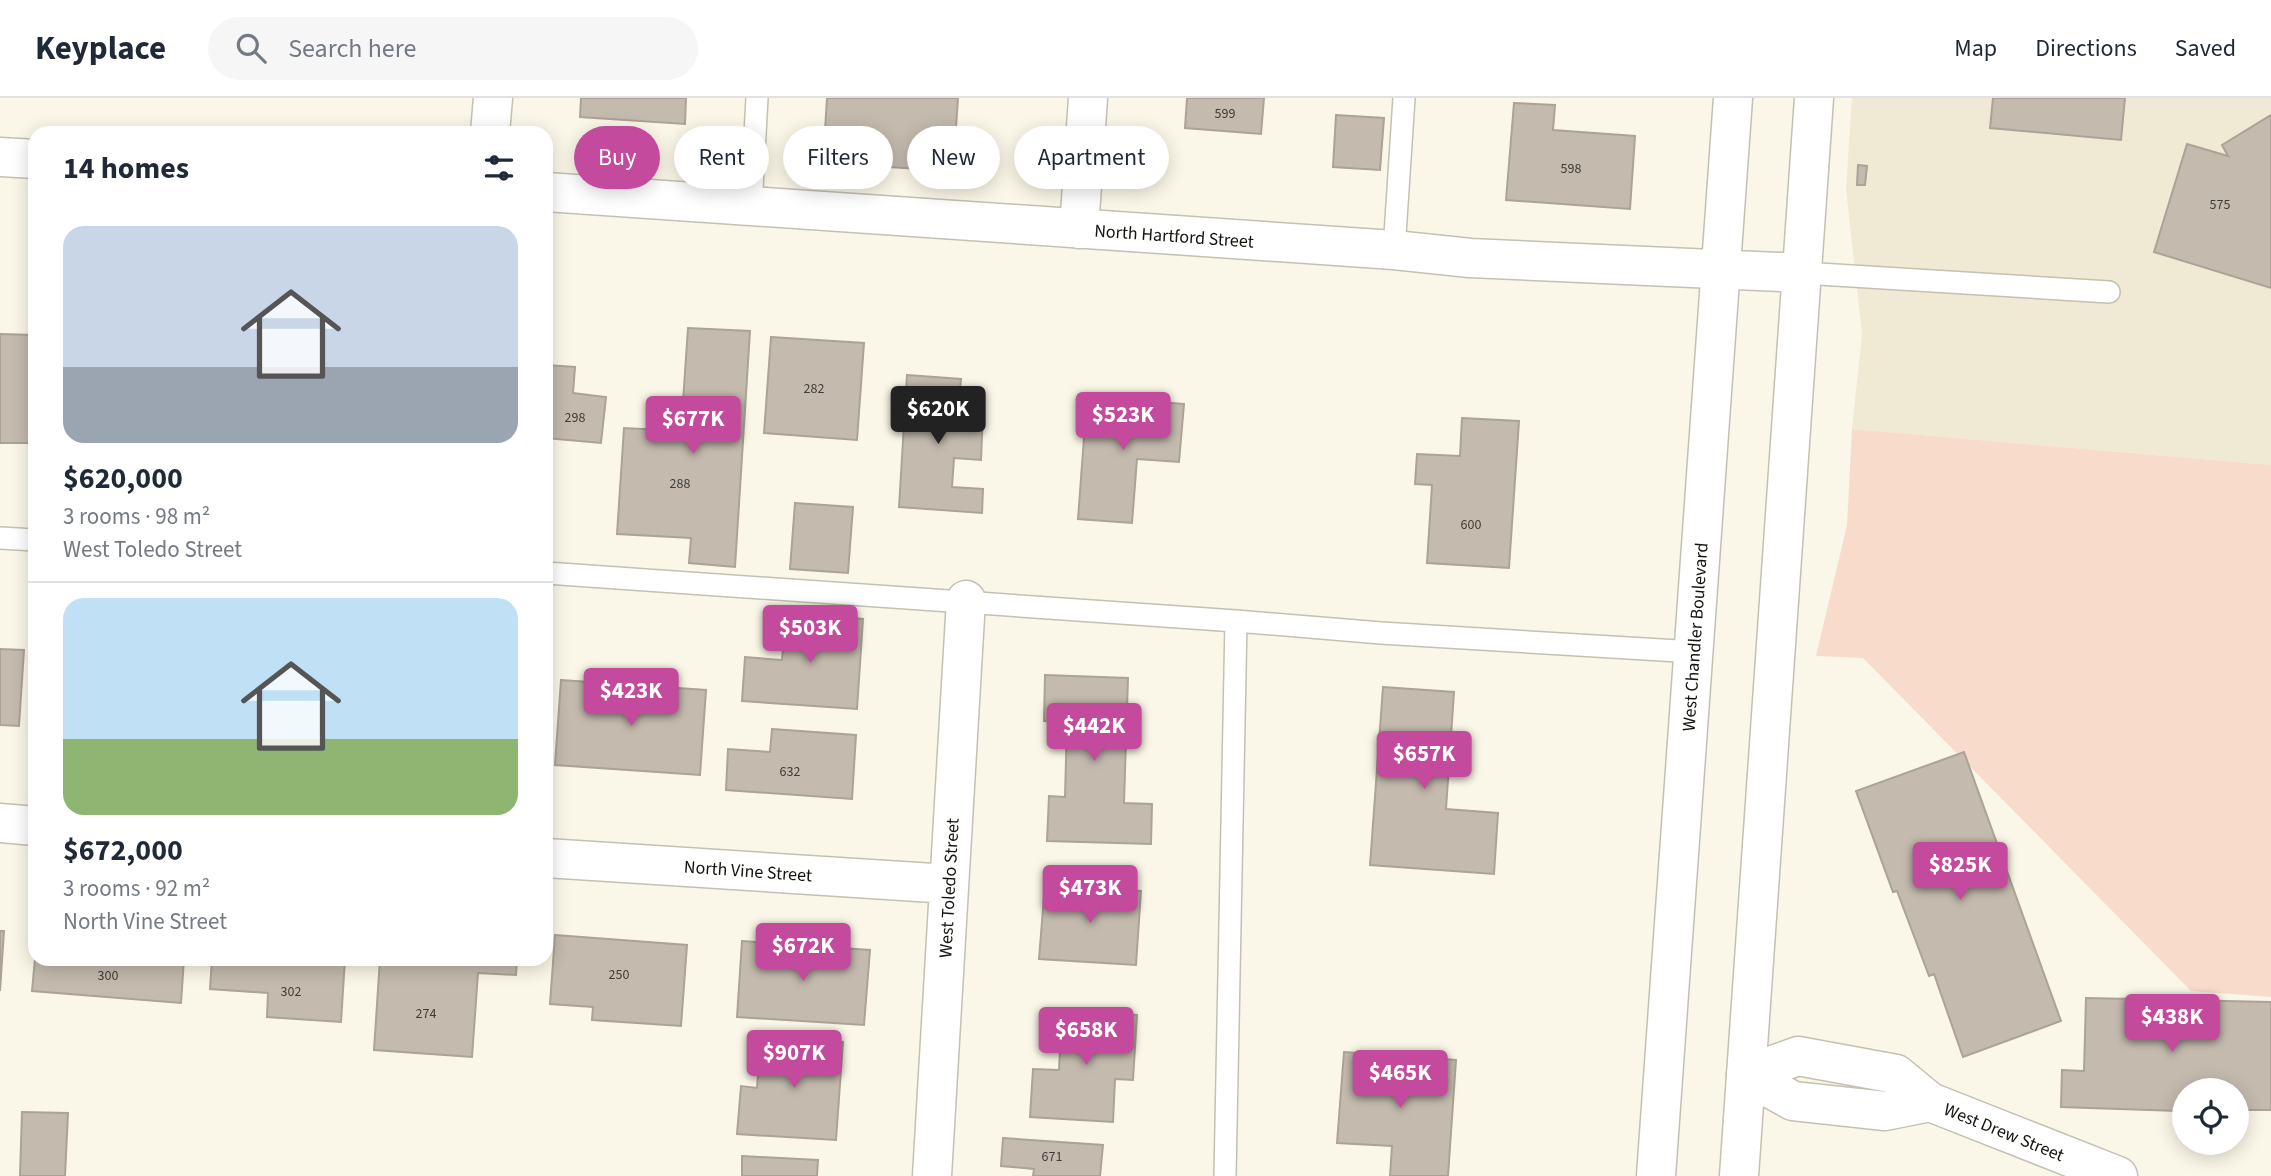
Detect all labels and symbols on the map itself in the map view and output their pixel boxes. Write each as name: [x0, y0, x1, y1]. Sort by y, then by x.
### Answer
house number: 599: [1215, 104, 1235, 124]
house number: 598: [1561, 159, 1581, 179]
house number: 575: [2210, 195, 2230, 215]
street label: North Hartford Street: [1093, 218, 1255, 255]
house number: 282: [804, 379, 824, 399]
pin: $620K: [889, 386, 987, 446]
pin: $523K: [1074, 392, 1172, 452]
pin: $677K: [644, 396, 742, 456]
house number: 298: [565, 408, 585, 428]
house number: 288: [670, 474, 690, 494]
house number: 600: [1461, 515, 1481, 535]
street label: West Chandler Boulevard: [1676, 542, 1715, 732]
pin: $503K: [761, 606, 859, 665]
pin: $423K: [582, 668, 680, 728]
pin: $442K: [1045, 704, 1143, 763]
pin: $657K: [1375, 732, 1473, 791]
house number: 632: [780, 762, 800, 782]
street label: West Toledo Street: [933, 817, 966, 959]
pin: $825K: [1911, 842, 2009, 902]
street label: North Vine Street: [683, 855, 813, 888]
pin: $473K: [1041, 866, 1139, 925]
pin: $672K: [754, 924, 852, 983]
house number: 250: [609, 965, 629, 985]
house number: 300: [98, 966, 118, 986]
house number: 302: [281, 982, 301, 1002]
pin: $438K: [2123, 995, 2221, 1054]
house number: 274: [416, 1004, 436, 1024]
pin: $658K: [1037, 1007, 1135, 1067]
pin: $907K: [745, 1030, 843, 1090]
pin: $465K: [1351, 1051, 1449, 1110]
street label: West Drew Street: [1940, 1097, 2068, 1168]
house number: 671: [1042, 1147, 1062, 1167]

